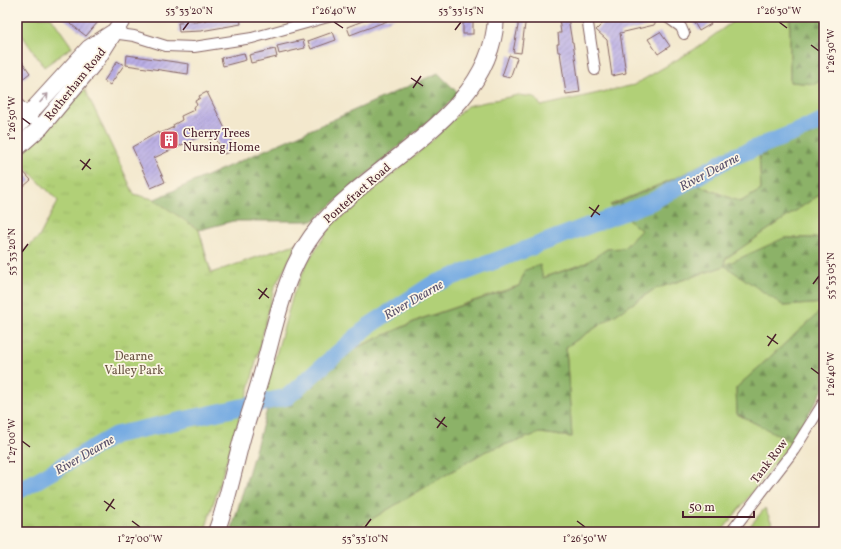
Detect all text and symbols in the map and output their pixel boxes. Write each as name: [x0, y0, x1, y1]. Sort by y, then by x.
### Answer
text: 53°33'20"N: [165, 4, 213, 18]
text: 1°26'40"W: [312, 4, 356, 18]
text: 53°33'15"N: [438, 4, 484, 18]
text: 1°26'30"W: [757, 4, 801, 18]
text: 1°26'30"W: [824, 29, 838, 73]
street label: Rotherham Road: [41, 45, 110, 125]
one-way arrow: [39, 93, 49, 103]
text: 1°26'50"W: [5, 96, 19, 140]
place label: Cherry Trees Nursing Home: [183, 126, 260, 156]
building icon: Cherry Trees Nursing Home: [158, 129, 180, 151]
water label: River Dearne: [677, 149, 744, 196]
street label: Pontefract Road: [321, 160, 395, 227]
text: 53°33'20"N: [5, 228, 19, 276]
text: 53°33'05"N: [824, 252, 838, 300]
water label: River Dearne: [381, 276, 447, 325]
park label: Dearne Valley Park: [105, 349, 164, 379]
text: 1°26'40"W: [824, 352, 838, 396]
text: 1°27'00"W: [5, 418, 19, 464]
water label: River Dearne: [52, 431, 118, 480]
street label: Tank Row: [748, 435, 792, 487]
scale bar: [683, 493, 754, 519]
text: 50 m: [689, 500, 715, 516]
text: 1°27'00"W: [117, 532, 163, 546]
text: 53°33'10"N: [342, 532, 389, 546]
text: 1°26'50"W: [563, 532, 607, 546]

